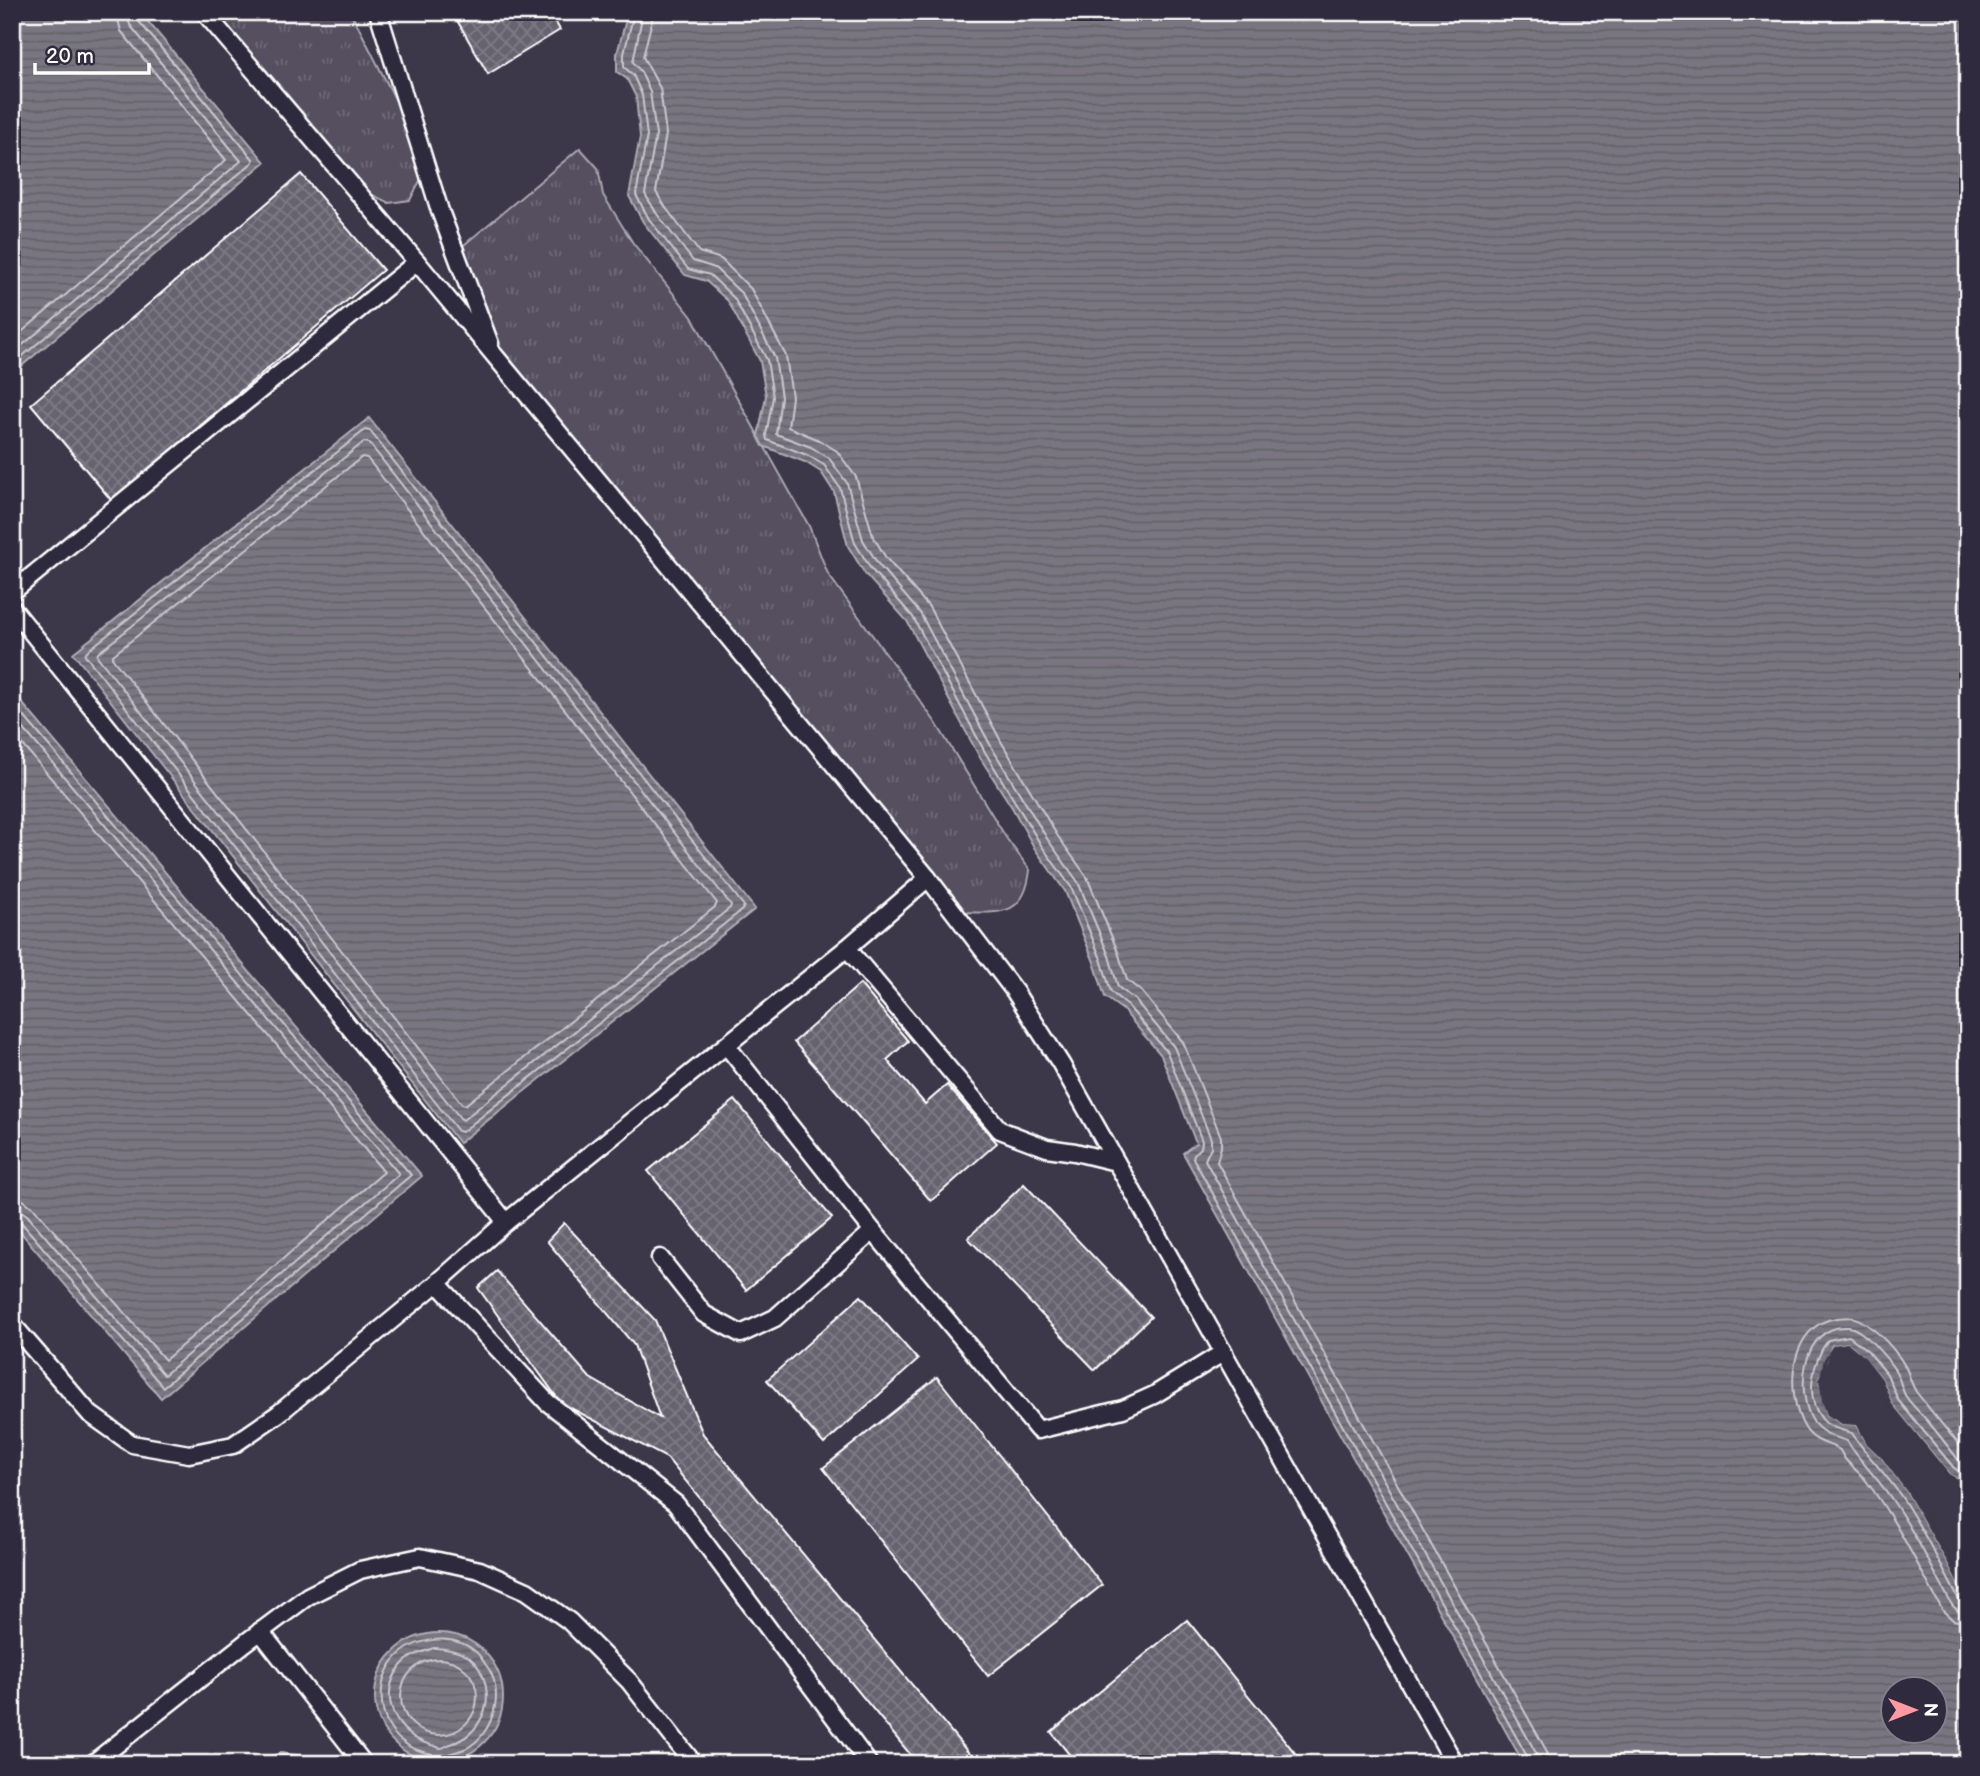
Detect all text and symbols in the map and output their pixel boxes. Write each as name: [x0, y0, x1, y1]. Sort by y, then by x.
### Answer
scale bar: [35, 32, 149, 76]
text: 20 m: [46, 44, 94, 69]
north arrow: [1878, 1674, 1948, 1744]
text: N: [1918, 1703, 1941, 1717]

